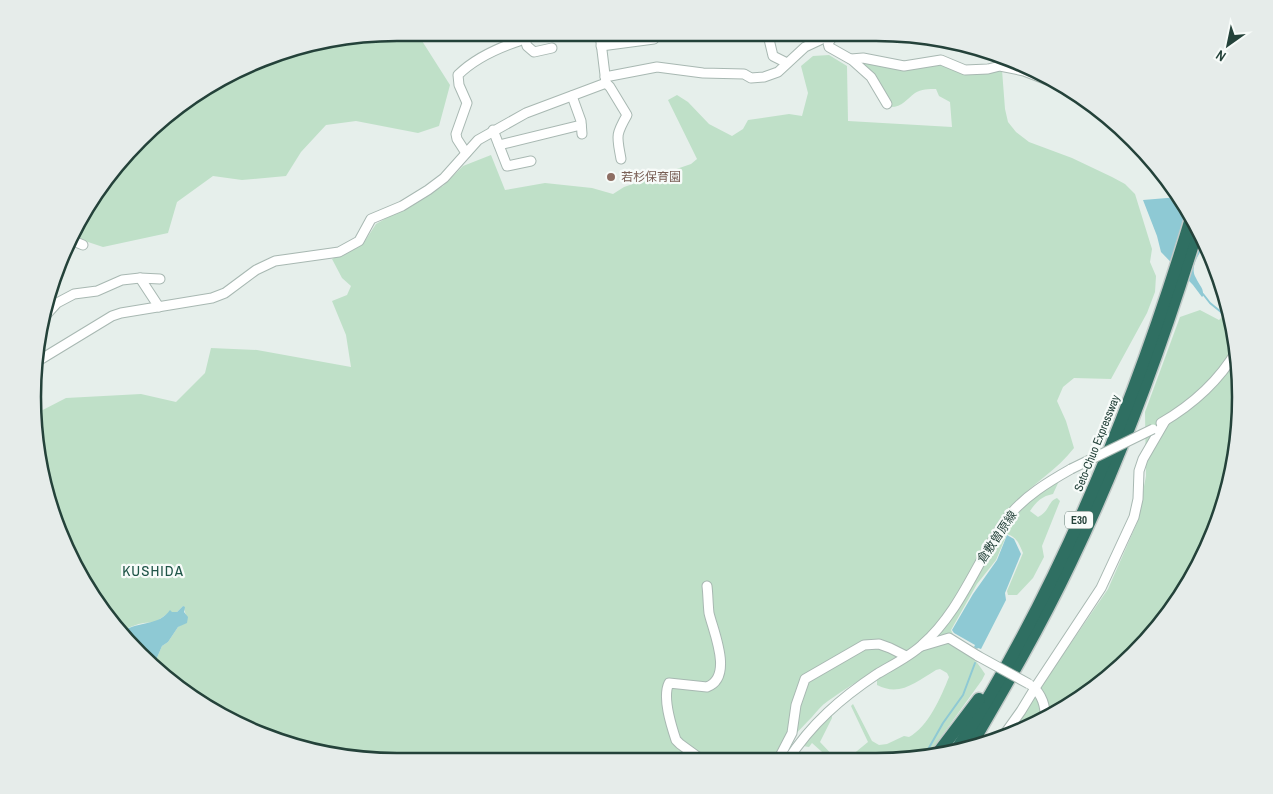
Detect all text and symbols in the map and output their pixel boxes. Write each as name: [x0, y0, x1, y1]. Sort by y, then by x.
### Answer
north arrow: [1203, 20, 1253, 70]
text: N: [1213, 46, 1229, 66]
place label: 若杉保育園: [621, 169, 681, 185]
marker: 若杉保育園: [605, 171, 617, 183]
street label: Seto-Chuo Expressway: [1070, 392, 1124, 494]
street label: 倉敷曽原線: [974, 508, 1020, 566]
road number: E30: [1065, 512, 1093, 528]
district label: KUSHIDA: [122, 560, 184, 581]

